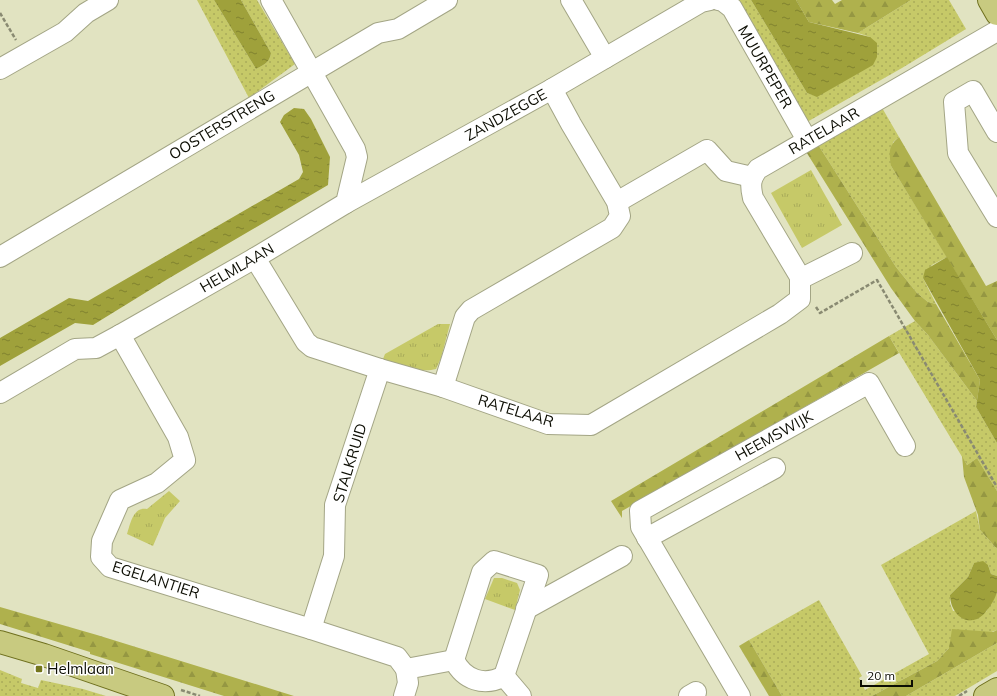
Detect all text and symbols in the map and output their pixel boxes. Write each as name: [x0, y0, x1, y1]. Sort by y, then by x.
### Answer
street label: MUURPEPER: [734, 22, 797, 112]
street label: ZANDZEGGE: [462, 84, 550, 145]
street label: OOSTERSTRENG: [165, 86, 278, 164]
street label: RATELAAR: [785, 103, 862, 158]
street label: HELMLAAN: [196, 239, 277, 296]
street label: RATELAAR: [476, 390, 556, 431]
street label: HEEMSWIJK: [731, 406, 816, 465]
street label: STALKRUID: [328, 421, 371, 505]
street label: EGELANTIER: [110, 556, 202, 603]
place label: Helmlaan: [47, 659, 114, 678]
scale bar: [861, 662, 912, 688]
marker: Helmlaan: [34, 664, 44, 674]
text: 20 m: [867, 668, 895, 683]

